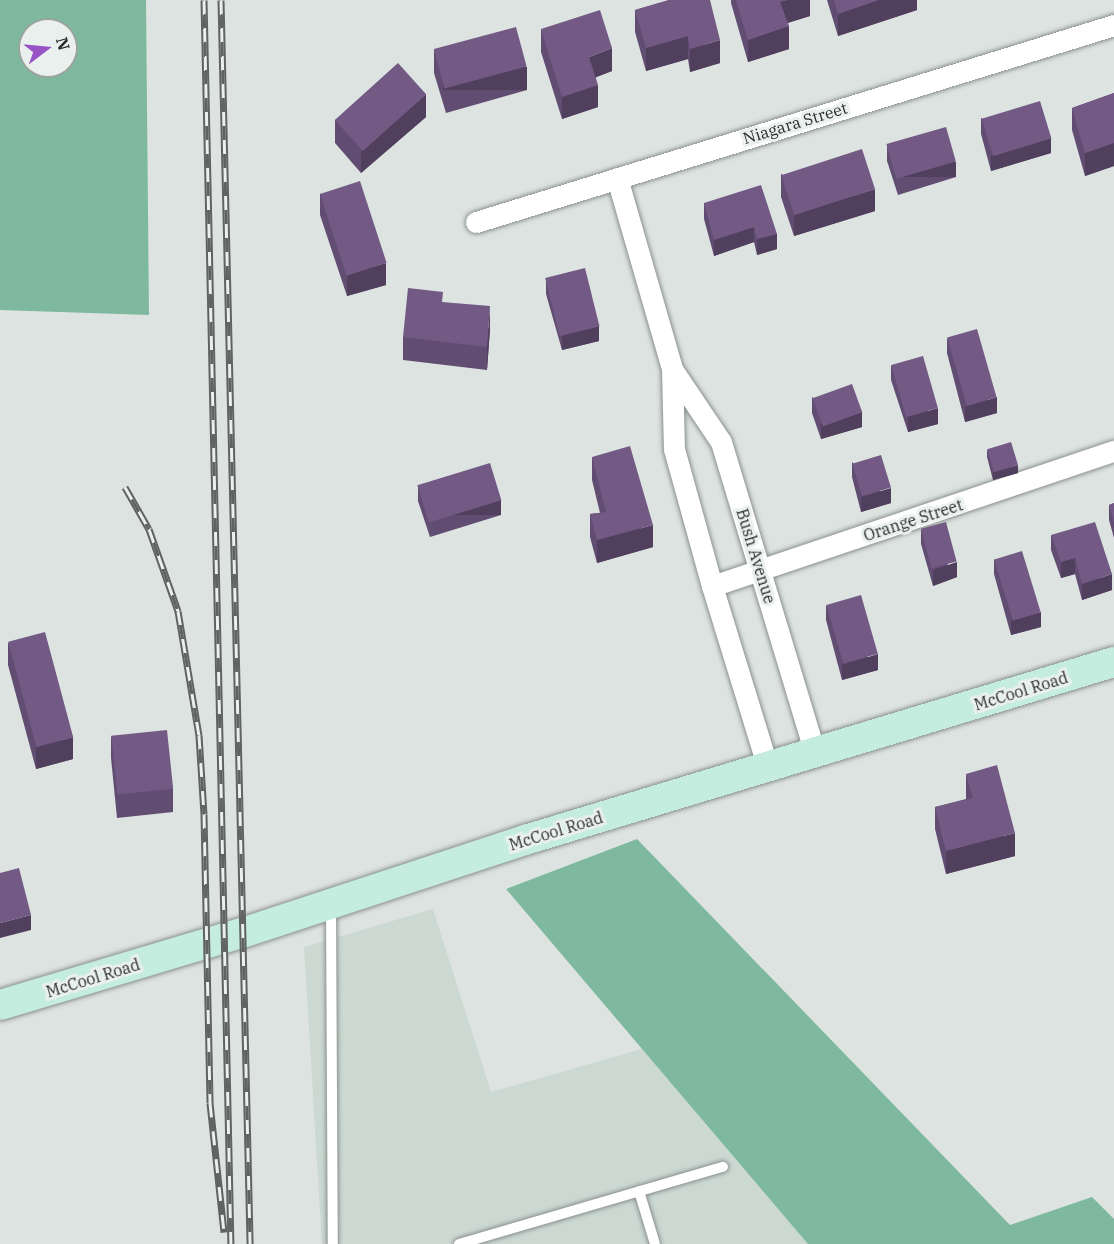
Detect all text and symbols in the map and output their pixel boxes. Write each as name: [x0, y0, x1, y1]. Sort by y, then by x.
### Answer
north arrow: [18, 18, 78, 78]
text: N: [52, 35, 75, 52]
street label: Niagara Street: [741, 98, 849, 148]
street label: Orange Street: [861, 495, 965, 545]
street label: Bush Avenue: [732, 506, 780, 606]
street label: McCool Road: [972, 668, 1070, 714]
street label: McCool Road: [507, 808, 605, 854]
street label: McCool Road: [44, 955, 142, 1001]

